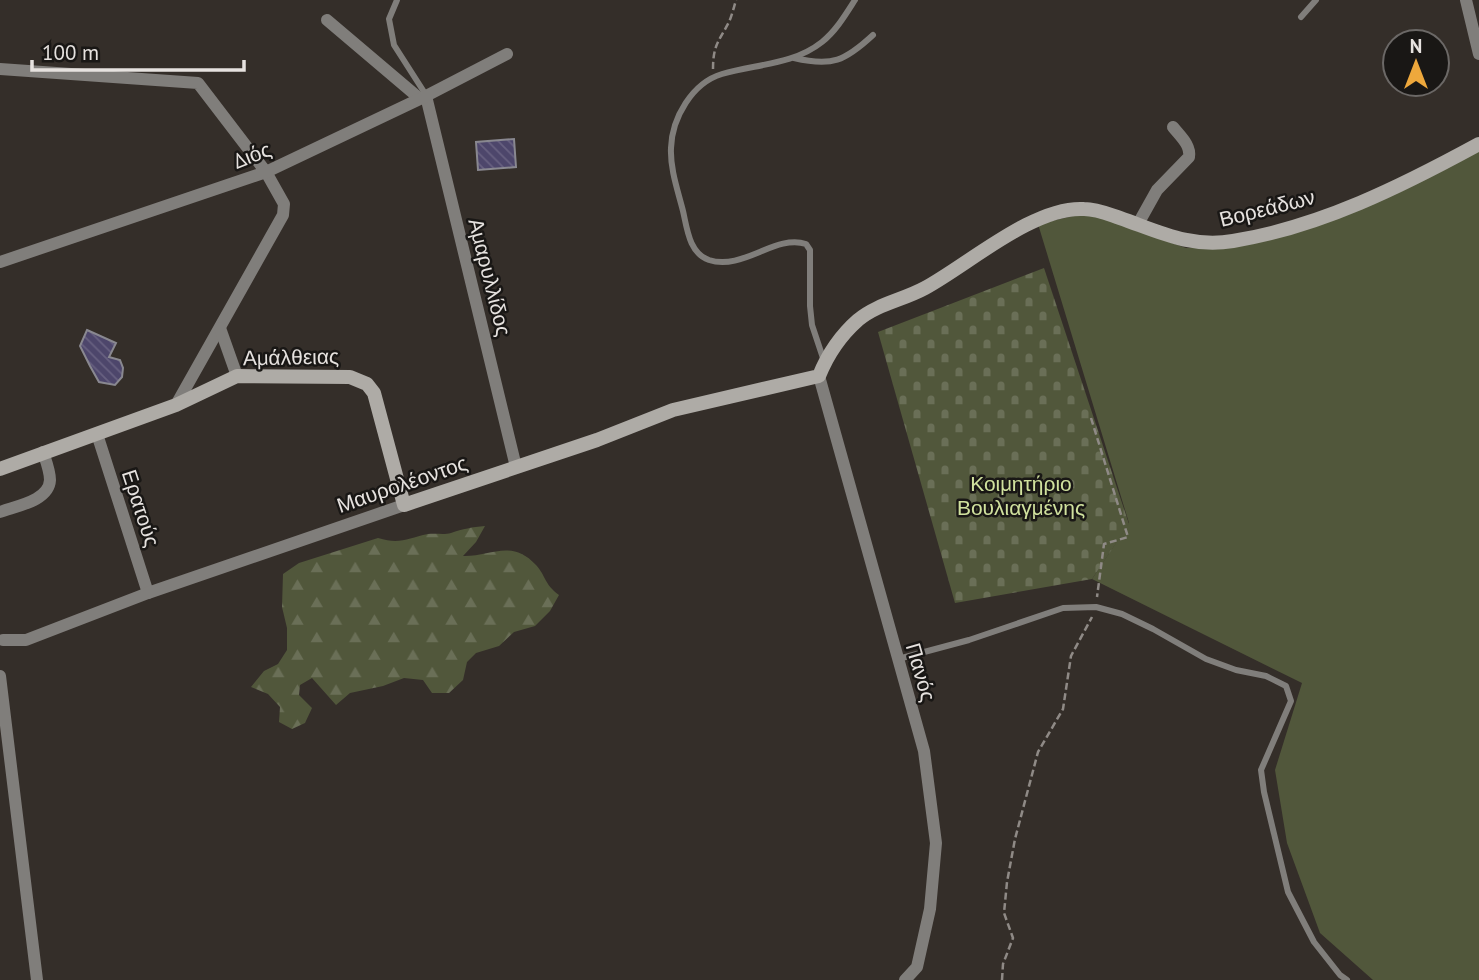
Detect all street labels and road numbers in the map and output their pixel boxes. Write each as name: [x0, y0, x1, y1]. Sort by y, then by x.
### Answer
street label: Διός: [229, 136, 275, 174]
street label: Βορεάδων: [1216, 183, 1318, 233]
street label: Αμαρυλλίδος: [462, 215, 518, 339]
street label: Αμάλθειας: [243, 343, 339, 371]
street label: Μαυρολέοντος: [333, 449, 471, 519]
street label: Ερατούς: [116, 466, 166, 550]
street label: Πανός: [900, 640, 942, 704]

